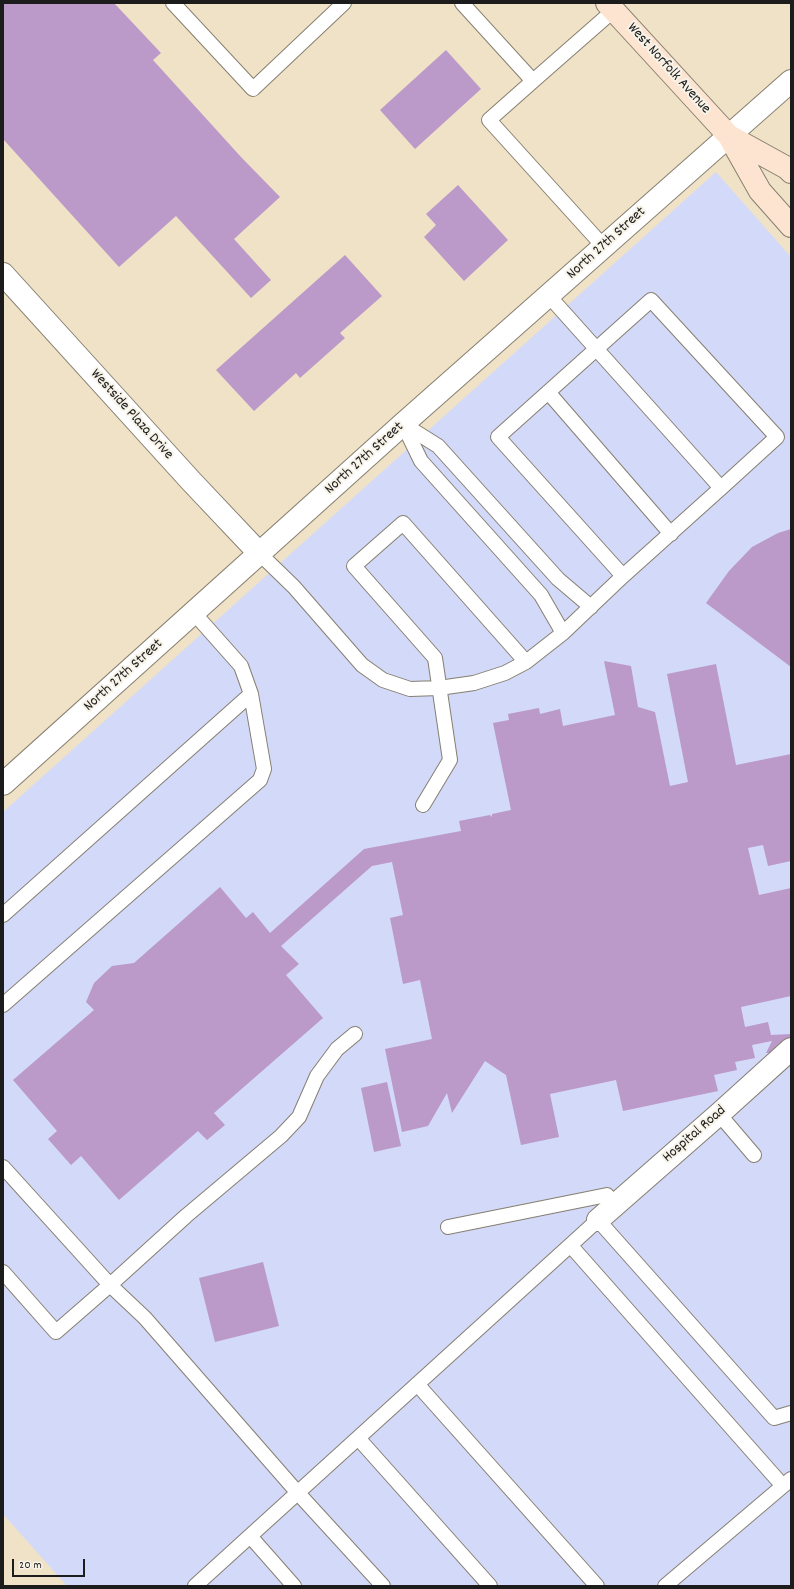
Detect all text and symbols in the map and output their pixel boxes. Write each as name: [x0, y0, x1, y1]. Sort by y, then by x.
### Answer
street label: West Norfolk Avenue: [622, 20, 714, 118]
street label: North 27th Street: [564, 204, 650, 284]
street label: Westside Plaza Drive: [86, 366, 176, 464]
street label: North 27th Street: [322, 419, 408, 499]
street label: North 27th Street: [81, 636, 167, 716]
street label: Hospital Road: [660, 1103, 730, 1167]
scale bar: [14, 1551, 87, 1577]
text: 20 m: [19, 1557, 42, 1574]

